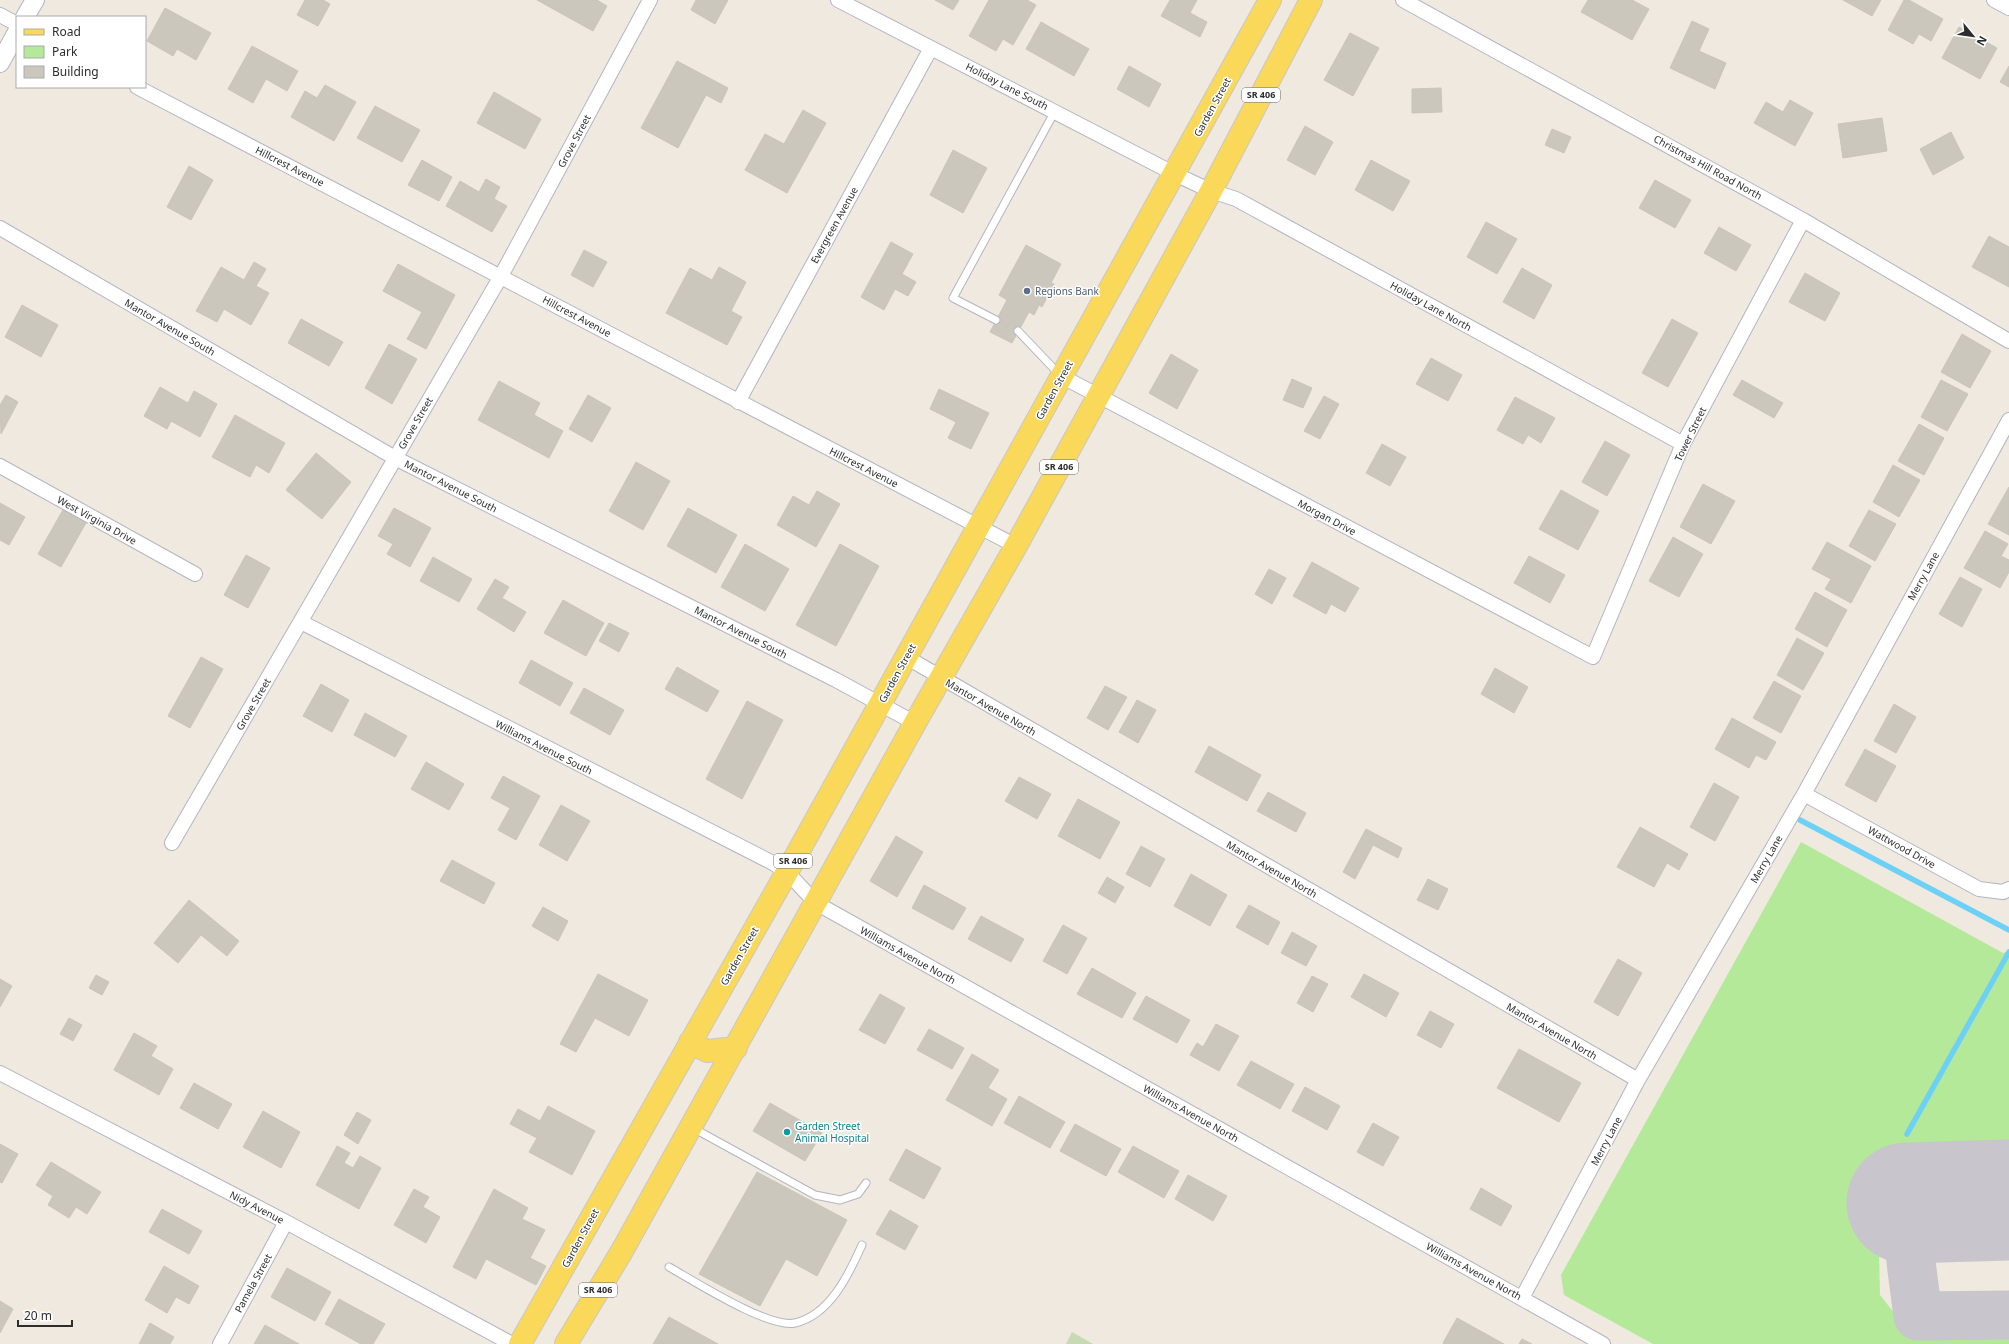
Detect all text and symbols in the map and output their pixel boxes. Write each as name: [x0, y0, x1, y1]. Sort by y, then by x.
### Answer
legend: [16, 16, 146, 88]
north arrow: [1953, 16, 1993, 56]
text: Road: [52, 23, 81, 40]
text: N: [1973, 34, 1991, 49]
text: Park: [52, 43, 78, 60]
street label: Holiday Lane South: [963, 59, 1051, 113]
text: Building: [52, 63, 99, 80]
street label: Garden Street: [1190, 75, 1234, 139]
road number: SR 406: [1242, 88, 1280, 102]
street label: Grove Street: [554, 112, 594, 170]
street label: Christmas Hill Road North: [1651, 131, 1765, 203]
street label: Hillcrest Avenue: [253, 143, 327, 190]
street label: Evergreen Avenue: [807, 184, 861, 266]
street label: Holiday Lane North: [1388, 278, 1474, 334]
place label: Regions Bank: [1035, 284, 1100, 298]
marker: Regions Bank: [1022, 286, 1032, 296]
street label: Hillcrest Avenue: [540, 292, 614, 340]
street label: Mantor Avenue South: [122, 295, 218, 359]
street label: Garden Street: [1032, 358, 1076, 422]
street label: Grove Street: [394, 394, 436, 452]
street label: Tower Street: [1671, 404, 1709, 464]
street label: Hillcrest Avenue: [827, 444, 901, 491]
street label: Mantor Avenue South: [402, 456, 500, 516]
road number: SR 406: [1040, 460, 1078, 474]
street label: West Virginia Drive: [55, 492, 140, 548]
street label: Morgan Drive: [1295, 496, 1359, 538]
street label: Merry Lane: [1904, 549, 1942, 603]
street label: Mantor Avenue South: [692, 602, 790, 662]
street label: Garden Street: [875, 641, 919, 705]
street label: Grove Street: [232, 675, 274, 733]
street label: Mantor Avenue North: [943, 675, 1039, 739]
street label: Williams Avenue South: [493, 716, 595, 778]
street label: Wattwood Drive: [1866, 823, 1939, 872]
street label: Merry Lane: [1747, 832, 1786, 886]
street label: Mantor Avenue North: [1224, 837, 1320, 901]
road number: SR 406: [774, 854, 812, 868]
street label: Williams Avenue North: [858, 923, 958, 987]
street label: Garden Street: [717, 924, 762, 988]
street label: Mantor Avenue North: [1504, 999, 1600, 1063]
street label: Williams Avenue North: [1141, 1081, 1241, 1145]
street label: Merry Lane: [1587, 1114, 1625, 1168]
place label: Garden Street Animal Hospital: [795, 1119, 869, 1145]
marker: Garden Street Animal Hospital: [782, 1127, 792, 1137]
street label: Nidy Avenue: [227, 1187, 287, 1227]
street label: Garden Street: [558, 1206, 602, 1270]
street label: Williams Avenue North: [1424, 1239, 1524, 1303]
street label: Pamela Street: [231, 1251, 275, 1315]
road number: SR 406: [579, 1283, 617, 1297]
scale bar: [18, 1302, 72, 1328]
text: 20 m: [24, 1307, 52, 1324]

